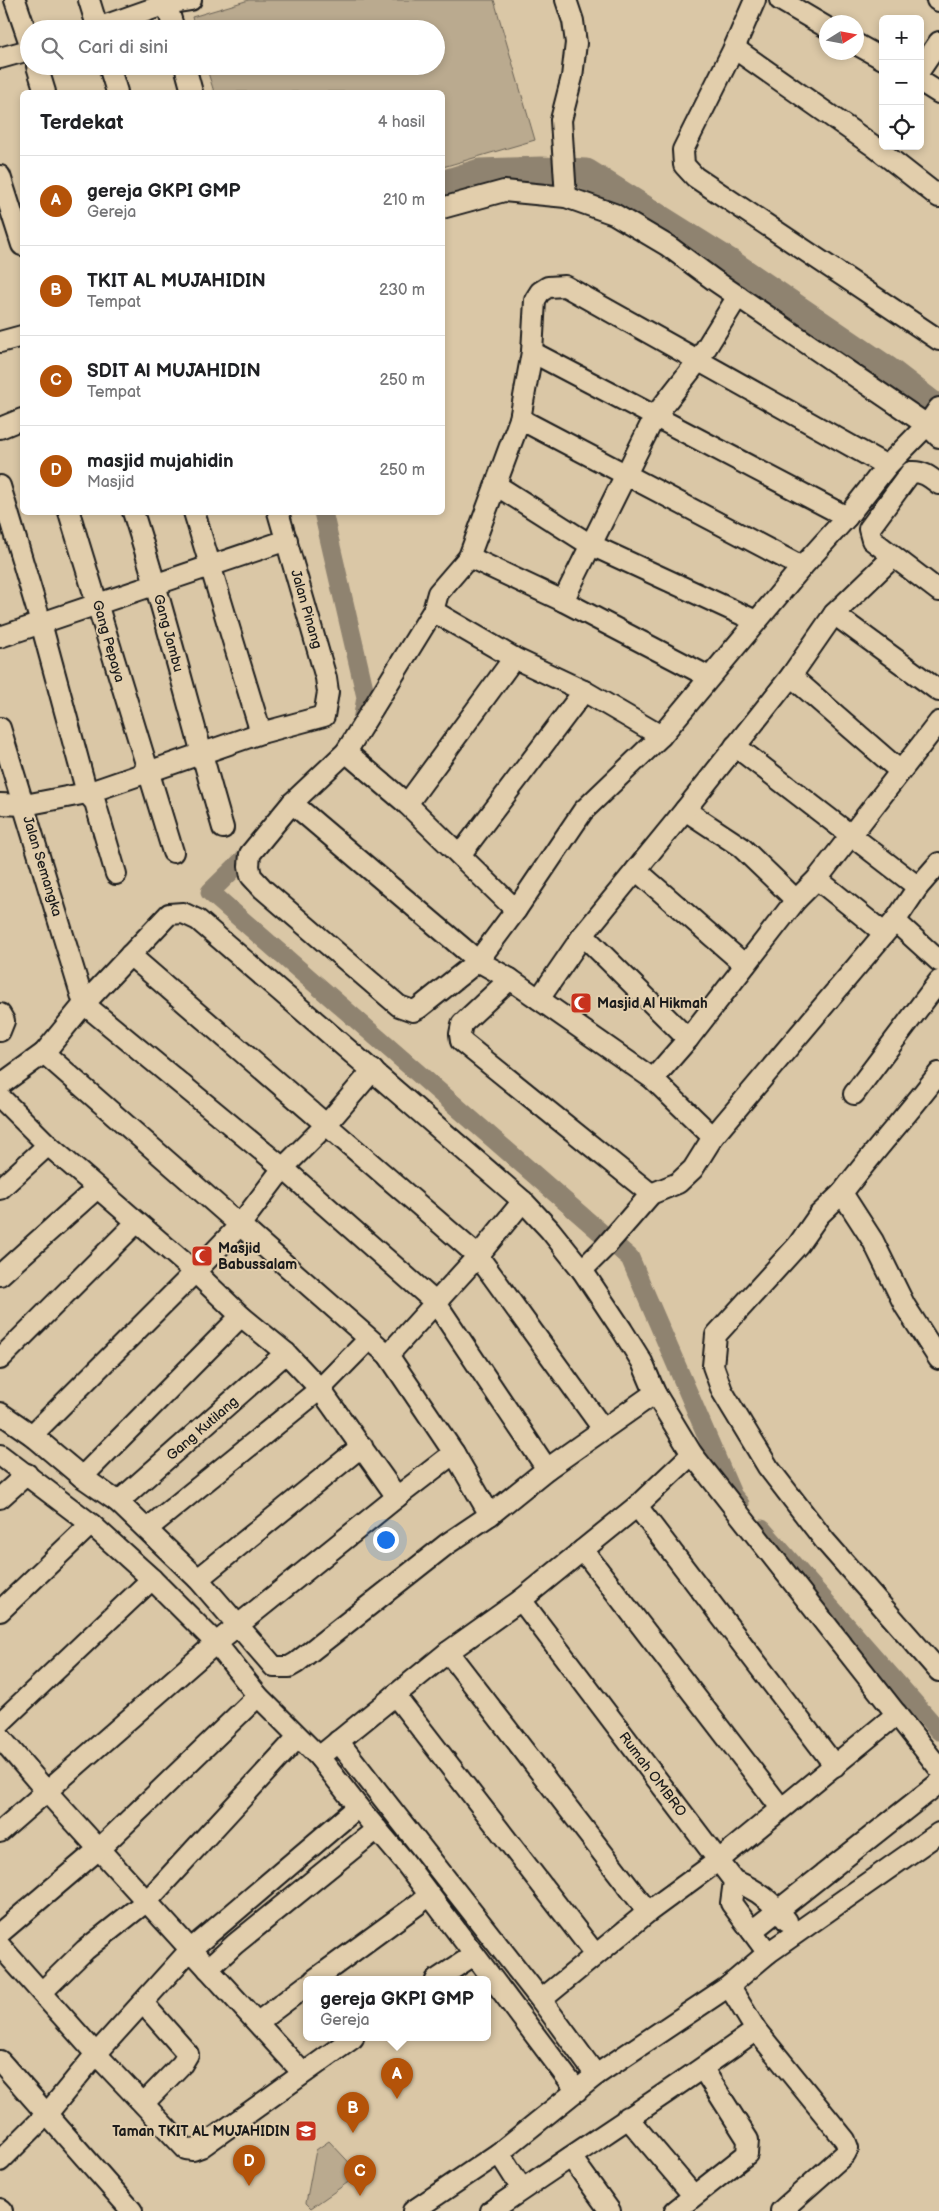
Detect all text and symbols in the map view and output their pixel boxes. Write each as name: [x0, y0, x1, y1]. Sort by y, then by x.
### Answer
north arrow: [819, 15, 864, 60]
map controls: [879, 15, 924, 150]
button: +: [879, 15, 924, 60]
search box: [20, 20, 445, 75]
icon: search: [38, 34, 66, 62]
text: Cari di sini: [78, 36, 168, 59]
button: −: [879, 60, 924, 105]
button: locate: [879, 105, 924, 150]
text: Terdekat: [40, 110, 124, 135]
text: 4 hasil: [378, 113, 425, 132]
text: gereja GKPI GMP: [87, 180, 240, 203]
text: A: [51, 191, 61, 210]
text: 210 m: [383, 191, 425, 210]
text: Gereja: [87, 203, 136, 222]
text: TKIT AL MUJAHIDIN: [87, 270, 266, 293]
text: B: [50, 281, 62, 300]
text: 230 m: [379, 281, 425, 300]
text: Tempat: [87, 293, 141, 312]
text: SDIT Al MUJAHIDIN: [87, 360, 261, 383]
text: C: [50, 371, 62, 390]
text: 250 m: [379, 371, 425, 390]
text: Tempat: [87, 383, 141, 402]
text: masjid mujahidin: [87, 450, 234, 473]
text: D: [50, 461, 62, 480]
text: 250 m: [379, 461, 425, 480]
text: Masjid: [87, 473, 135, 492]
street label: Jalan Pinang: [287, 568, 326, 651]
street label: Gang Jambu: [150, 592, 187, 674]
street label: Gang Pepaya: [89, 598, 128, 684]
street label: Jalan Semangka: [19, 814, 66, 918]
mosque icon: Masjid Al Hikmah: [569, 991, 593, 1015]
place label: Masjid Al Hikmah: [597, 995, 708, 1012]
place label: Masjid Babussalam: [218, 1240, 297, 1273]
mosque icon: Masjid Babussalam: [190, 1244, 214, 1268]
street label: Gang Kutilang: [163, 1393, 242, 1464]
your location: [373, 1527, 399, 1553]
street label: Rumah OMBRO: [615, 1729, 690, 1820]
popup: [303, 1976, 491, 2041]
text: gereja GKPI GMP: [320, 1988, 474, 2011]
text: Gereja: [320, 2011, 370, 2030]
pin: A: [381, 2058, 413, 2099]
pin: B: [337, 2092, 369, 2133]
school or university icon: Taman TKIT AL MUJAHIDIN: [294, 2119, 318, 2143]
place label: Taman TKIT AL MUJAHIDIN: [112, 2123, 290, 2140]
pin: D: [233, 2145, 265, 2186]
pin: C: [344, 2155, 376, 2196]

